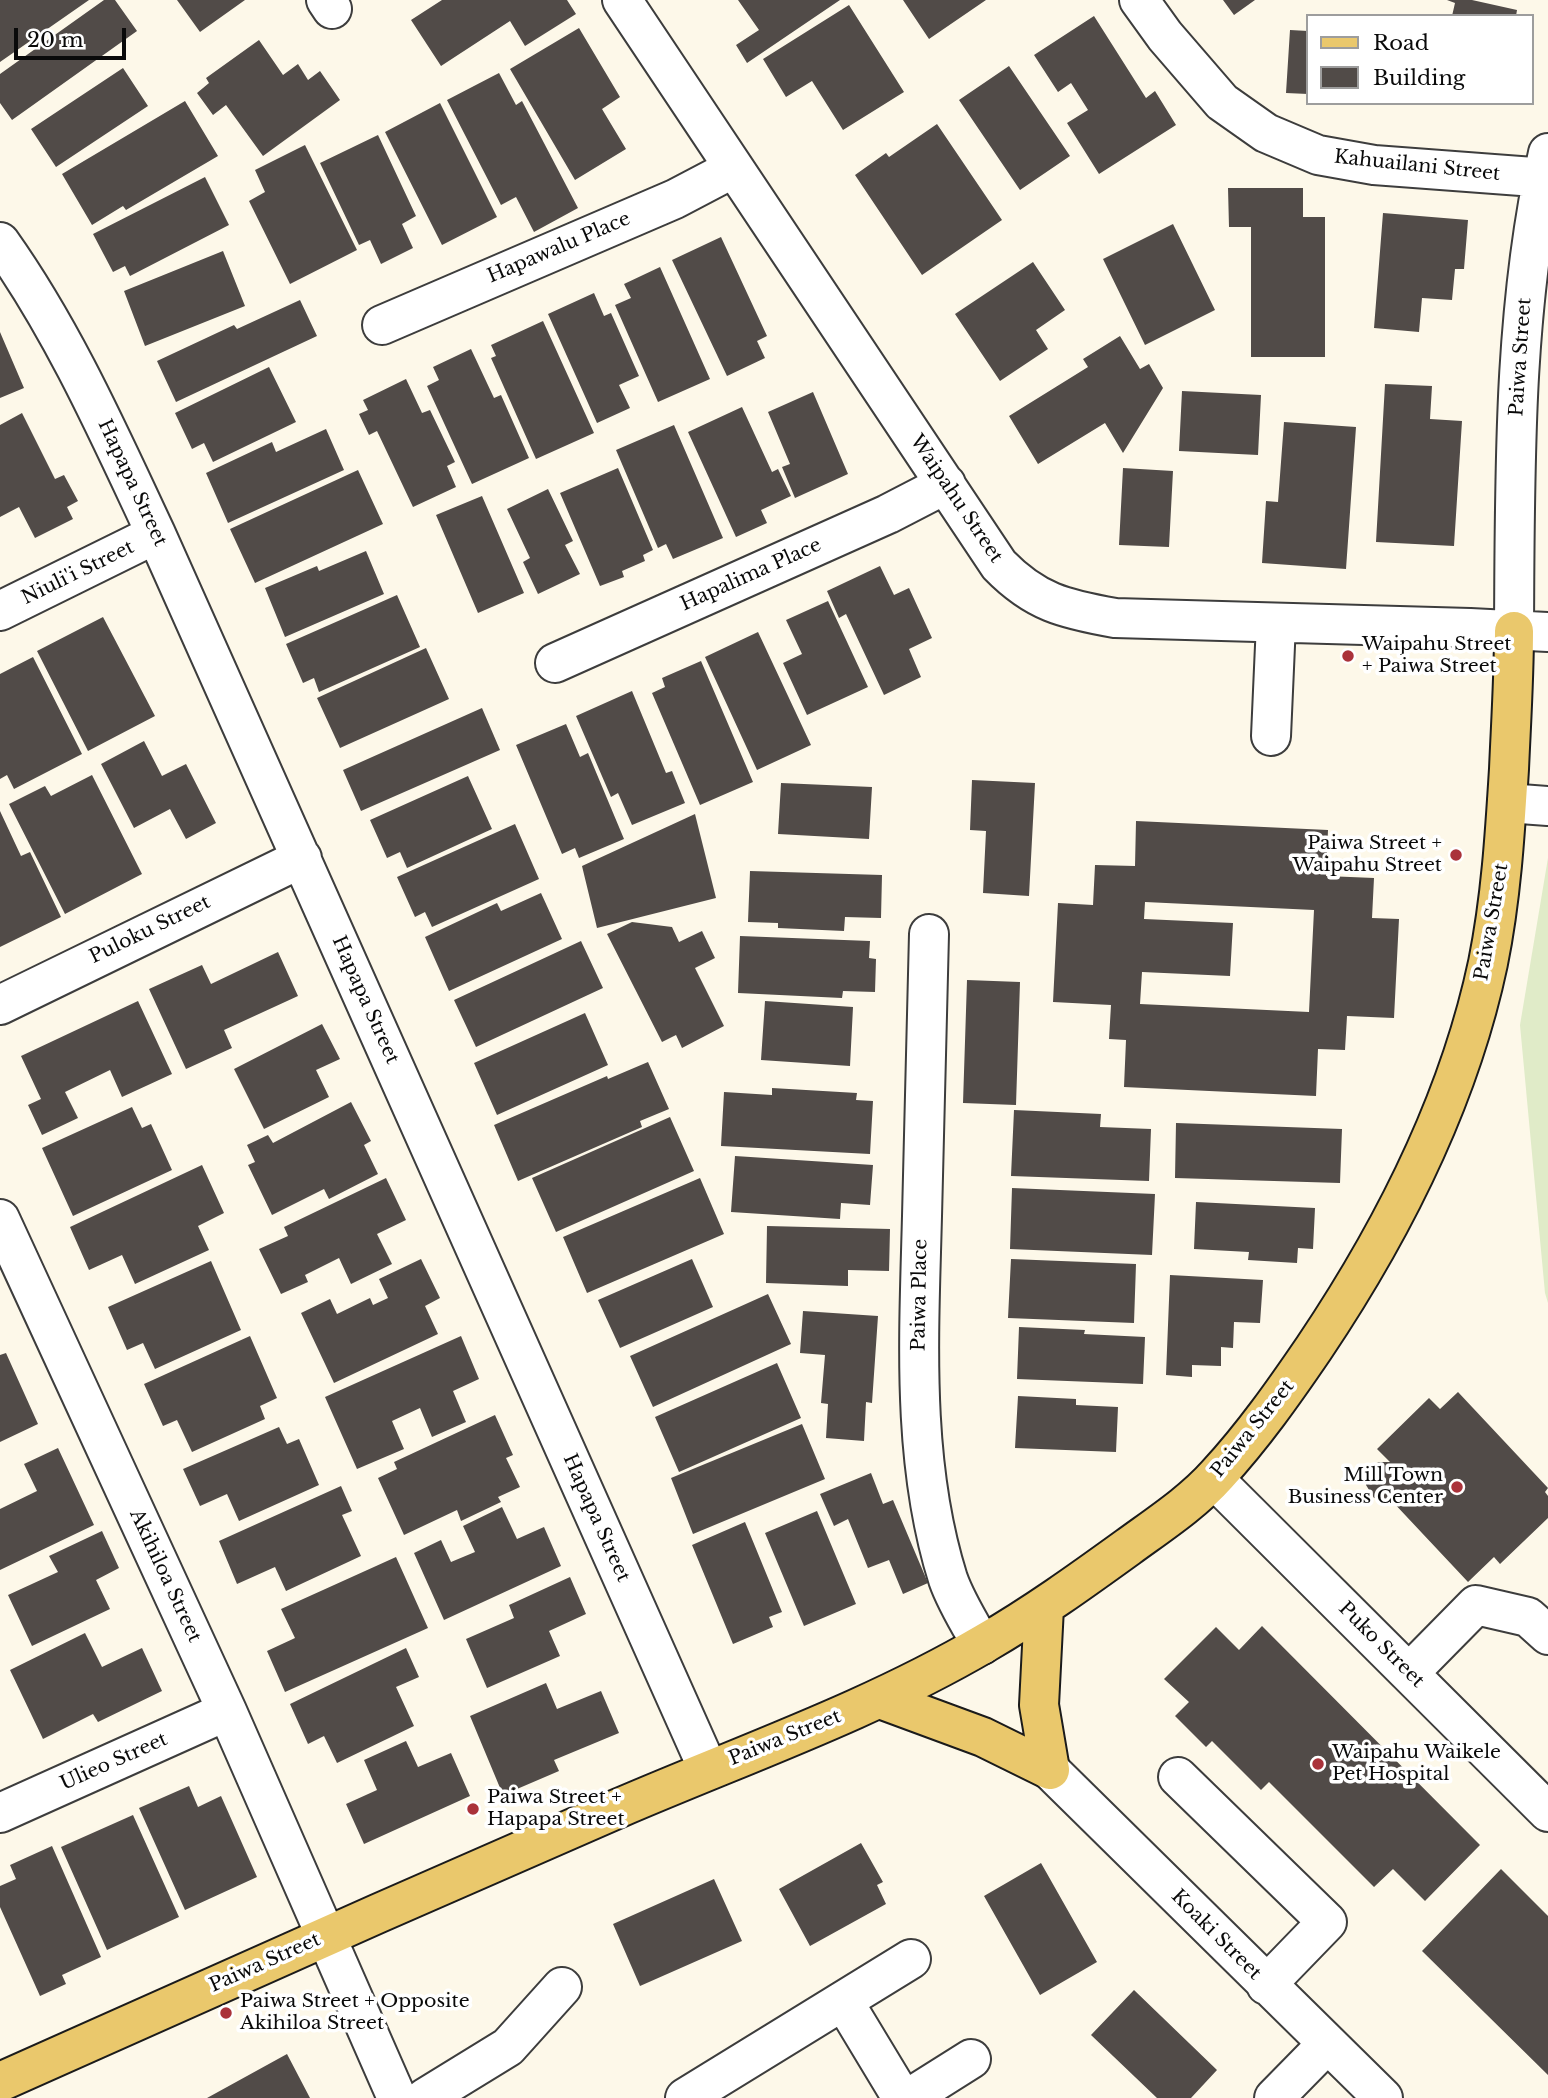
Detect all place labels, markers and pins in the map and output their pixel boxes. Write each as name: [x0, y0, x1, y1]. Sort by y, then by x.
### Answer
place label: Waipahu Street + Paiwa Street: [1362, 634, 1512, 678]
marker: Waipahu Street + Paiwa Street: [1340, 648, 1356, 664]
place label: Paiwa Street + Waipahu Street: [1292, 833, 1442, 877]
marker: Paiwa Street + Waipahu Street: [1448, 847, 1464, 863]
place label: Mill Town Business Center: [1288, 1465, 1443, 1509]
marker: Mill Town Business Center: [1449, 1479, 1465, 1495]
place label: Waipahu Waikele Pet Hospital: [1332, 1742, 1501, 1786]
marker: Waipahu Waikele Pet Hospital: [1310, 1756, 1326, 1772]
place label: Paiwa Street + Hapapa Street: [487, 1787, 625, 1831]
marker: Paiwa Street + Hapapa Street: [465, 1801, 481, 1817]
place label: Paiwa Street + Opposite Akihiloa Street: [240, 1991, 470, 2035]
marker: Paiwa Street + Opposite Akihiloa Street: [218, 2005, 234, 2021]

